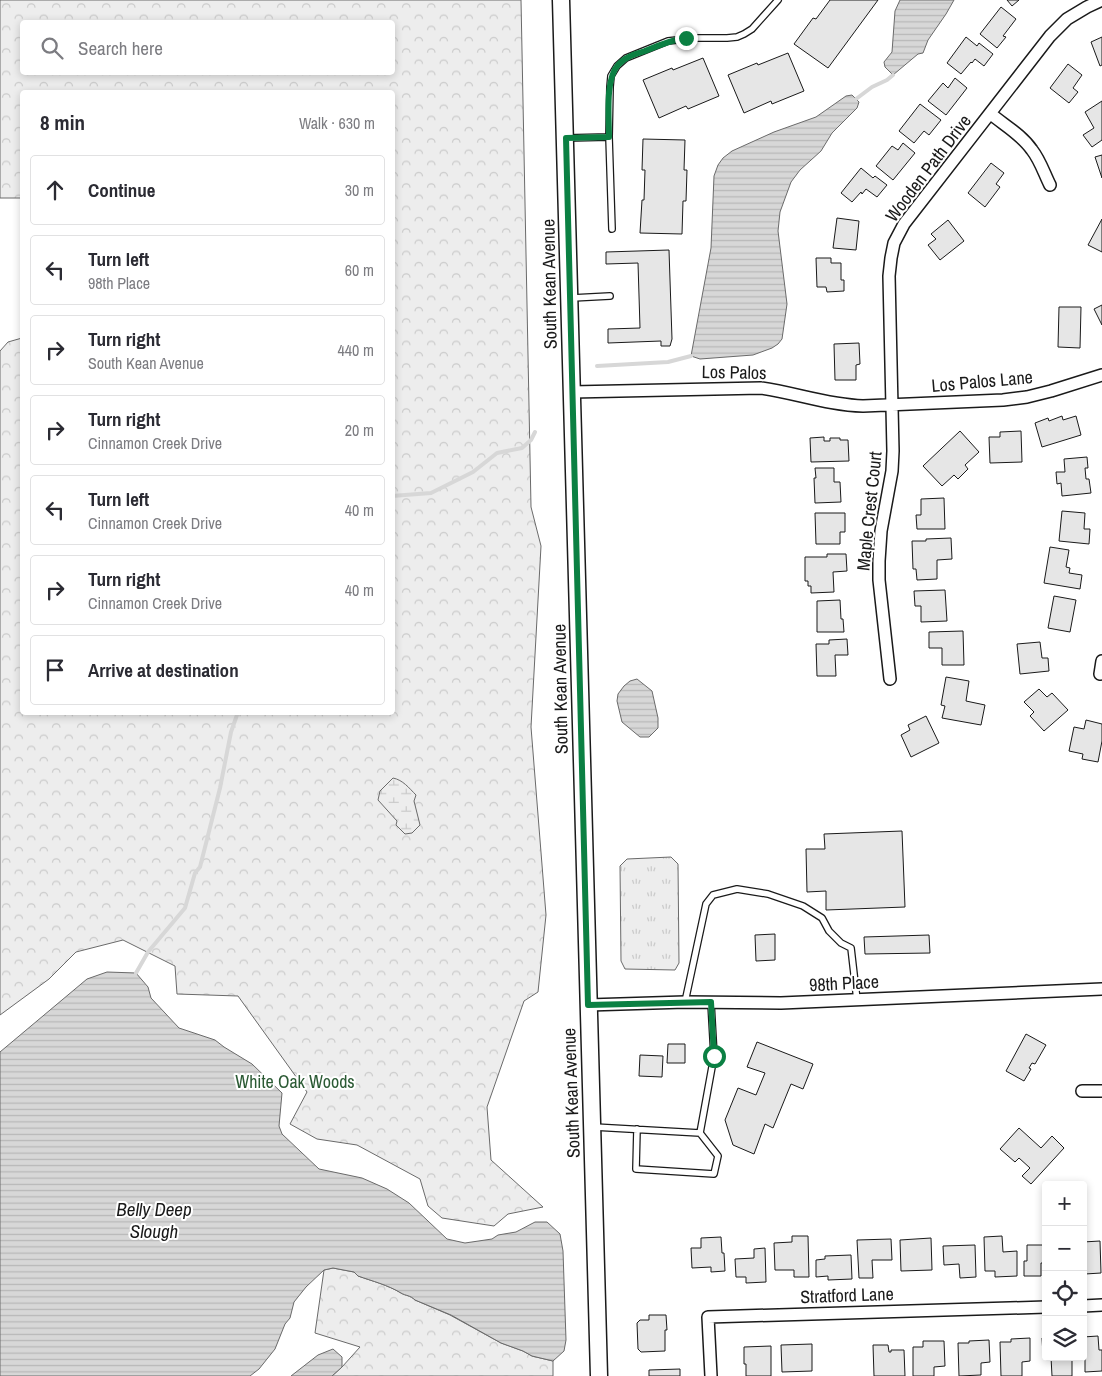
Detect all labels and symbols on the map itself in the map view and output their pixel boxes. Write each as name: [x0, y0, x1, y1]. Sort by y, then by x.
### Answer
route end: [675, 27, 698, 50]
street label: Wooden Path Drive: [879, 109, 977, 227]
street label: South Kean Avenue: [535, 219, 563, 349]
street label: Los Palos: [701, 359, 767, 385]
street label: Los Palos Lane: [930, 364, 1034, 398]
street label: Maple Crest Court: [850, 450, 888, 572]
street label: South Kean Avenue: [546, 624, 574, 754]
street label: 98th Place: [809, 969, 879, 997]
street label: South Kean Avenue: [556, 1027, 586, 1159]
route start: [703, 1045, 726, 1068]
park label: White Oak Woods: [235, 1069, 355, 1094]
water label: Belly Deep Slough: [116, 1196, 192, 1244]
street label: Stratford Lane: [800, 1281, 894, 1309]

